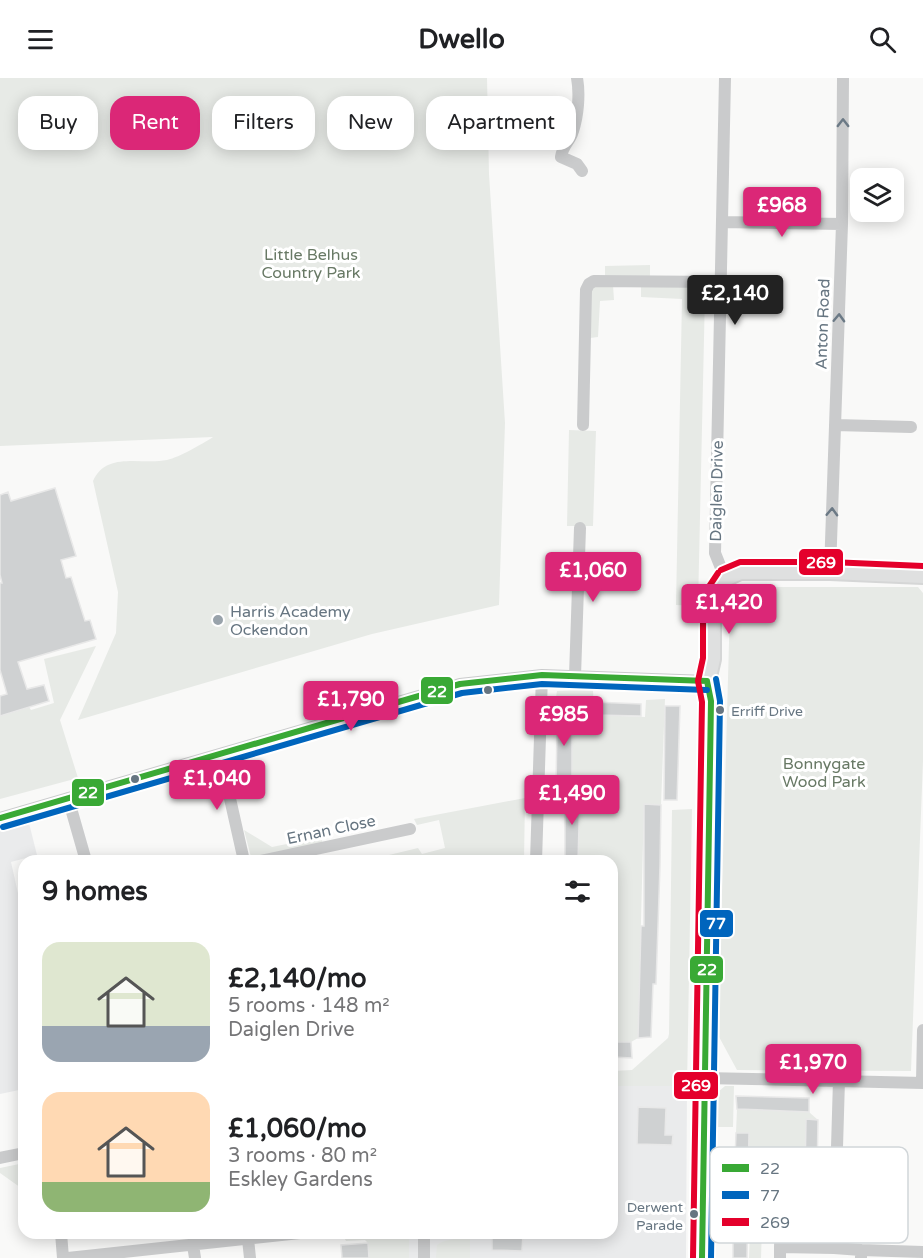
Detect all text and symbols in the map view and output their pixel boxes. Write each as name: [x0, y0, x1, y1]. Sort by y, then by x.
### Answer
icon: menu: [24, 23, 57, 56]
text: Dwello: [418, 23, 505, 56]
icon: search: [866, 23, 899, 56]
chip: Buy: [18, 96, 98, 150]
chip: Rent: [110, 96, 200, 150]
chip: Filters: [212, 96, 315, 150]
chip: New: [327, 96, 414, 150]
chip: Apartment: [426, 96, 576, 150]
one-way arrow: [836, 118, 849, 127]
map controls: [850, 168, 904, 222]
button: layers: [850, 168, 904, 222]
pin: £968: [746, 187, 818, 238]
text: £968: [757, 194, 807, 218]
park label: Little Belhus Country Park: [261, 245, 361, 283]
pin: £2,140: [686, 275, 784, 326]
street label: Anton Road: [811, 278, 835, 370]
text: £2,140: [701, 282, 769, 306]
one-way arrow: [833, 313, 845, 322]
street label: Daiglen Drive: [706, 440, 728, 542]
one-way arrow: [825, 508, 838, 517]
line badge: 269: [798, 548, 844, 576]
pin: £1,060: [544, 552, 642, 603]
text: 269: [806, 553, 836, 573]
text: £1,060: [559, 559, 627, 583]
pin: £1,420: [680, 584, 778, 635]
text: £1,420: [695, 591, 763, 615]
place label: Harris Academy Ockendon: [230, 602, 351, 640]
marker: Harris Academy Ockendon: [211, 613, 225, 627]
line badge: 22: [420, 676, 454, 705]
pin: £1,790: [302, 681, 400, 732]
text: 22: [427, 682, 447, 702]
unlabelled marker: [482, 684, 494, 696]
text: £1,790: [317, 688, 385, 712]
pin: £985: [528, 696, 600, 747]
text: £985: [539, 703, 589, 727]
place label: Erriff Drive: [731, 703, 803, 720]
marker: Erriff Drive: [714, 704, 726, 716]
park label: Bonnygate Wood Park: [782, 754, 866, 792]
pin: £1,040: [168, 760, 266, 811]
text: £1,040: [183, 767, 251, 791]
unlabelled marker: [129, 773, 141, 785]
pin: £1,490: [523, 775, 621, 826]
line badge: 22: [71, 778, 105, 807]
text: £1,490: [538, 782, 606, 806]
text: 22: [78, 783, 98, 803]
street label: Ernan Close: [285, 811, 378, 849]
icon: filters: [561, 875, 594, 908]
text: 9 homes: [42, 876, 148, 907]
line badge: 77: [699, 909, 734, 938]
text: 77: [706, 914, 726, 934]
line badge: 22: [689, 955, 724, 984]
text: 22: [697, 960, 717, 980]
text: £2,140/mo: [228, 963, 367, 994]
icon: home: [90, 966, 162, 1038]
text: 5 rooms · 148 m²: [228, 994, 390, 1018]
text: Daiglen Drive: [228, 1018, 355, 1042]
pin: £1,970: [764, 1044, 862, 1095]
text: £1,970: [779, 1051, 847, 1075]
line badge: 269: [673, 1071, 719, 1100]
text: 269: [681, 1076, 711, 1096]
text: £1,060/mo: [228, 1113, 367, 1144]
icon: home: [90, 1116, 162, 1188]
text: 3 rooms · 80 m²: [228, 1144, 377, 1168]
legend: [710, 1147, 908, 1243]
text: 22: [760, 1159, 780, 1179]
text: Eskley Gardens: [228, 1168, 373, 1192]
text: 77: [760, 1186, 780, 1206]
place label: Derwent Parade: [627, 1199, 684, 1234]
marker: Derwent Parade: [688, 1208, 700, 1220]
text: 269: [760, 1213, 790, 1233]

